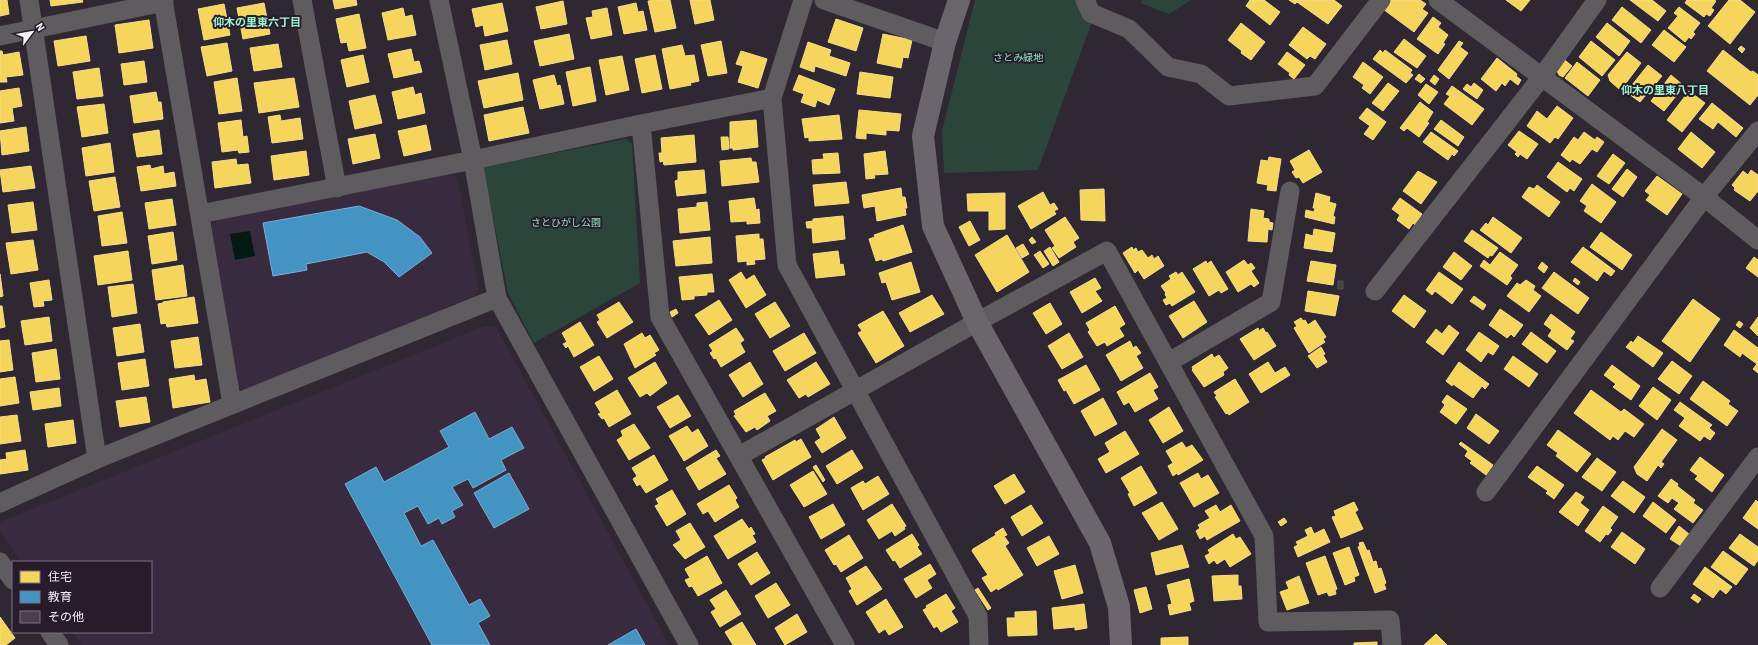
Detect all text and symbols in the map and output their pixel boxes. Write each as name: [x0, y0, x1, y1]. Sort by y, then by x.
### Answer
north arrow: [12, 12, 52, 52]
district label: 仰木の里東六丁目: [213, 15, 301, 30]
text: N: [32, 20, 48, 34]
park label: さとみ緑地: [993, 51, 1044, 65]
district label: 仰木の里東八丁目: [1621, 83, 1709, 98]
park label: さとひがし公園: [531, 216, 601, 230]
legend: [12, 561, 152, 633]
text: 住宅: [48, 569, 72, 586]
text: 教育: [48, 589, 72, 606]
text: その他: [48, 609, 84, 626]

